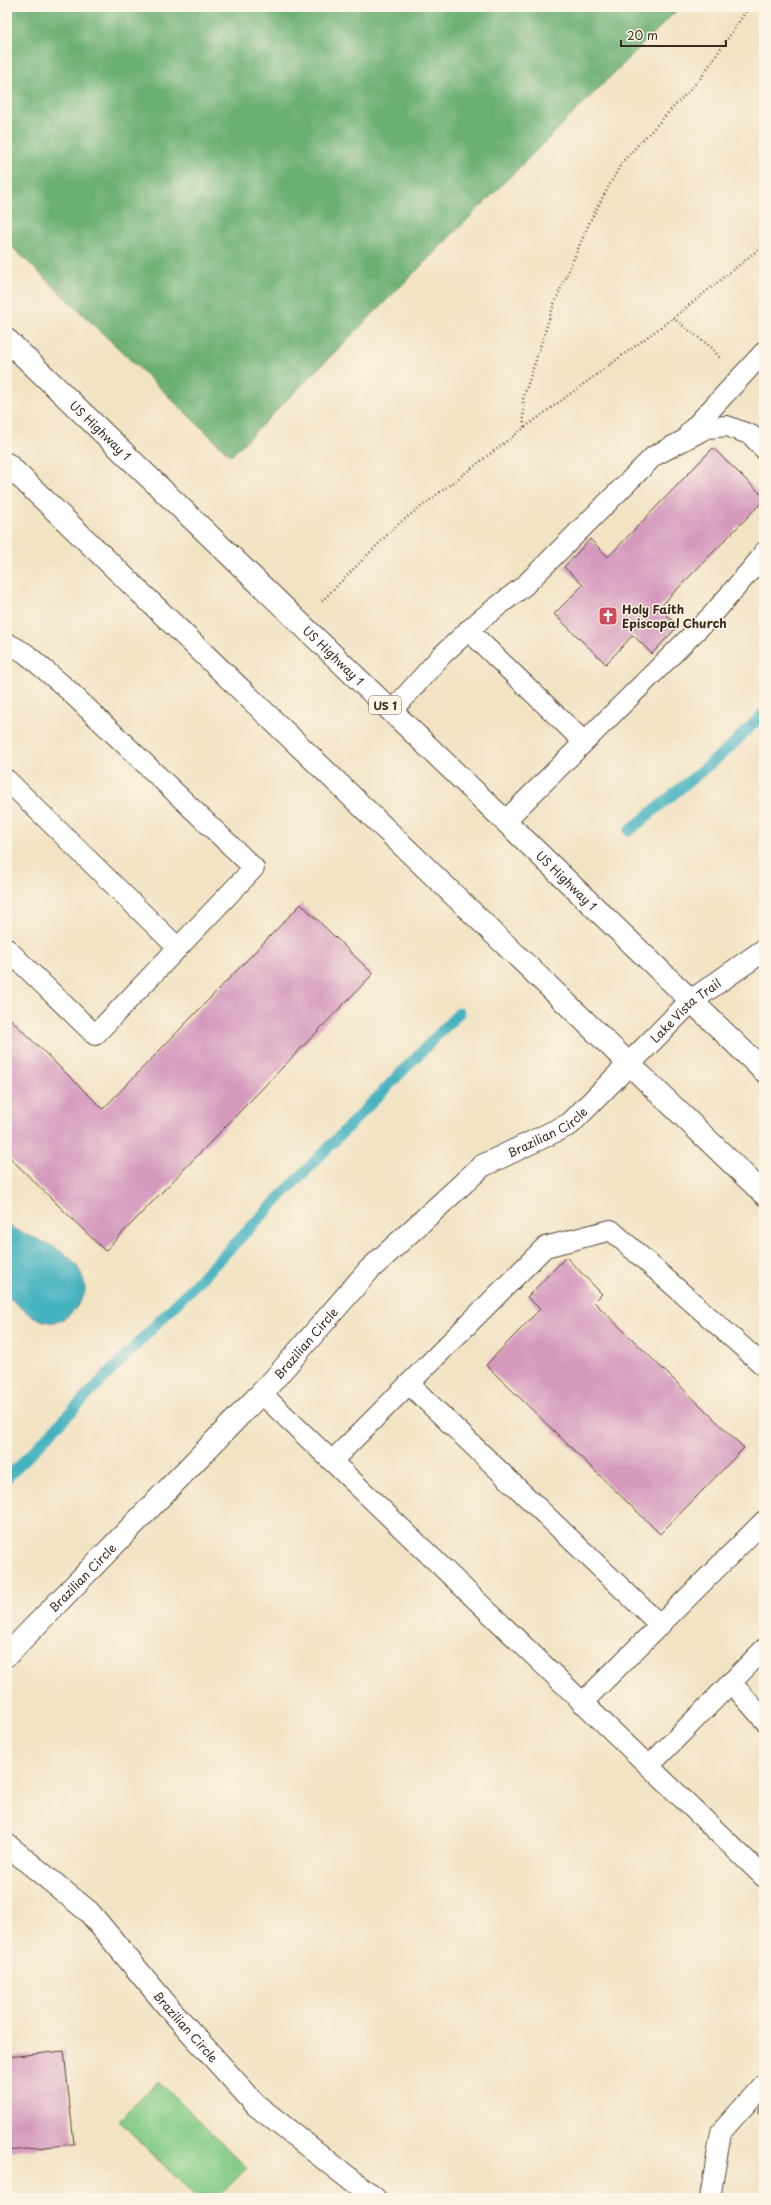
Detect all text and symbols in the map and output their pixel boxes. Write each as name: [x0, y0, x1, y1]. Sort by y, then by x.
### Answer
scale bar: [621, 22, 726, 48]
text: 20 m: [627, 26, 658, 44]
street label: US Highway 1: [66, 396, 135, 464]
place label: Holy Faith Episcopal Church: [622, 600, 727, 632]
church icon: Holy Faith Episcopal Church: [597, 605, 619, 627]
street label: US Highway 1: [299, 621, 368, 689]
road number: US 1: [369, 696, 401, 714]
street label: US Highway 1: [532, 846, 601, 914]
street label: Lake Vista Trail: [646, 974, 725, 1047]
street label: Brazilian Circle: [504, 1102, 592, 1162]
street label: Brazilian Circle: [269, 1303, 342, 1383]
street label: Brazilian Circle: [44, 1539, 120, 1616]
street label: Brazilian Circle: [149, 1987, 223, 2066]

